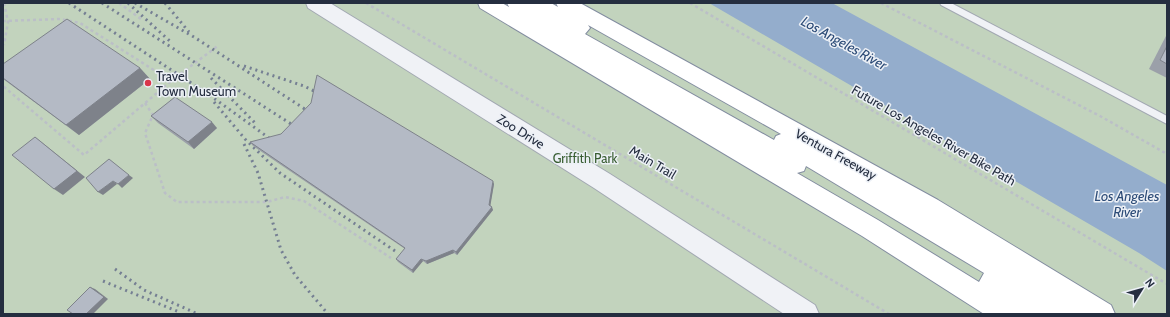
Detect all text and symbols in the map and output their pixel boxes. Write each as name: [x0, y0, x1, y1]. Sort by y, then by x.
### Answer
water label: Los Angeles River: [798, 12, 891, 74]
place label: Travel Town Museum: [156, 68, 236, 99]
marker: Travel Town Museum: [143, 78, 153, 88]
street label: Future Los Angeles River Bike Path: [849, 81, 1019, 189]
street label: Zoo Drive: [494, 110, 548, 152]
street label: Ventura Freeway: [792, 125, 880, 183]
street label: Main Trail: [627, 142, 679, 182]
park label: Griffith Park: [553, 150, 618, 166]
water label: Los Angeles River: [1095, 187, 1160, 221]
north arrow: [1122, 269, 1162, 309]
text: N: [1142, 276, 1158, 290]

